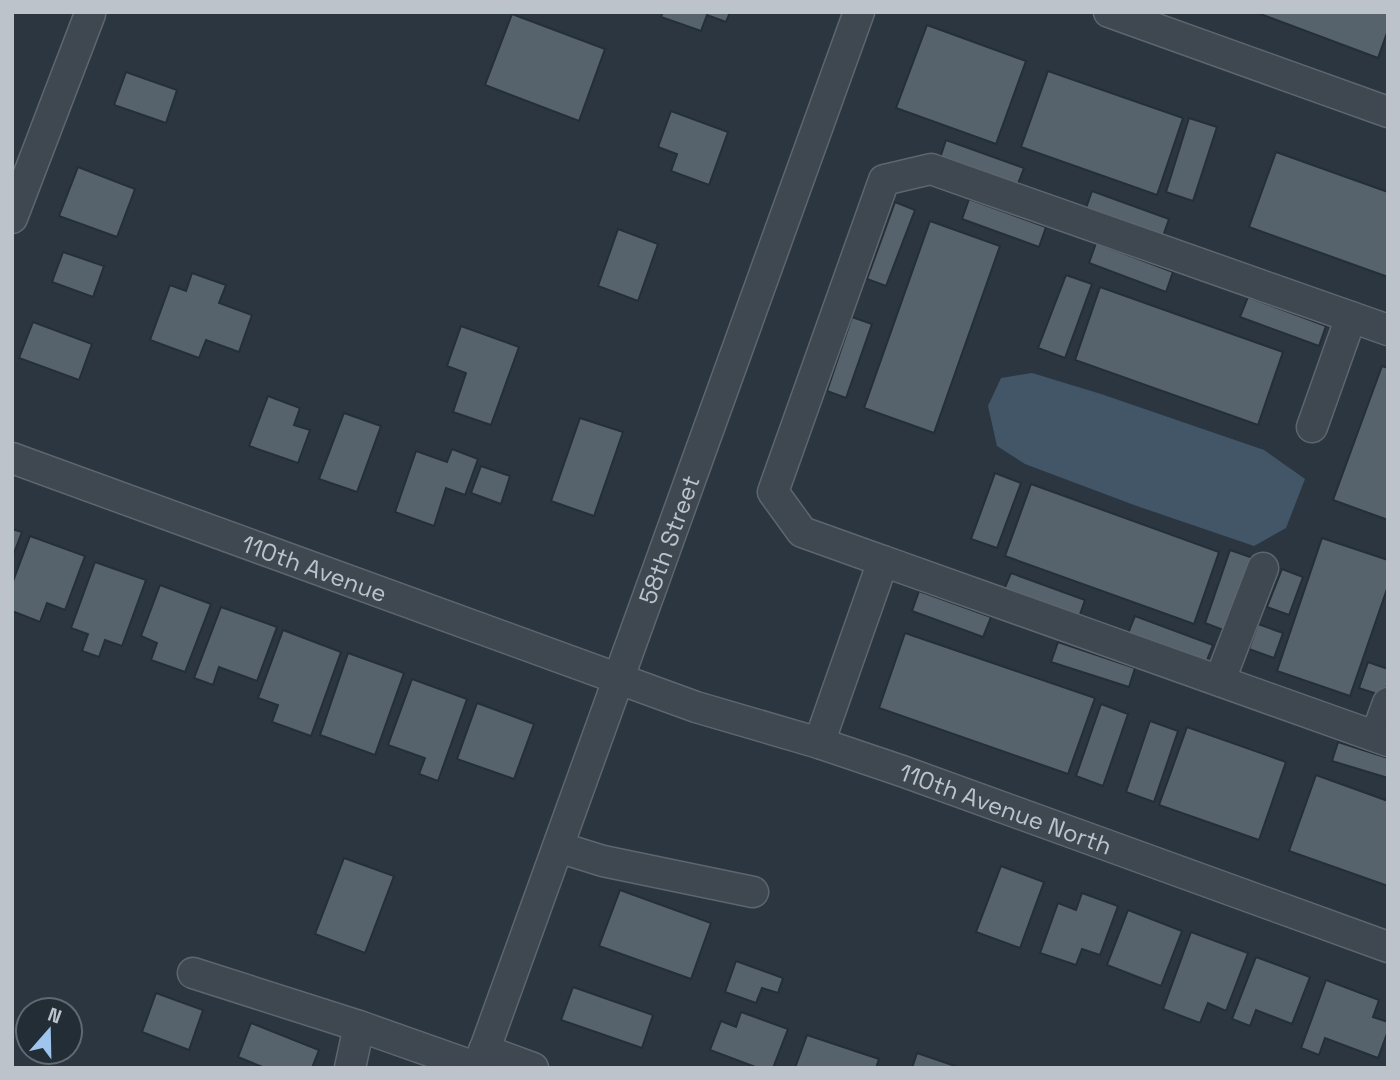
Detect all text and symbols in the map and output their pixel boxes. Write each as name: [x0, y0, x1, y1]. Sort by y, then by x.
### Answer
street label: 58th Street: [631, 471, 706, 608]
street label: 110th Avenue: [238, 528, 391, 609]
street label: 110th Avenue North: [895, 756, 1116, 861]
north arrow: [14, 996, 84, 1066]
text: N: [44, 1002, 65, 1029]

